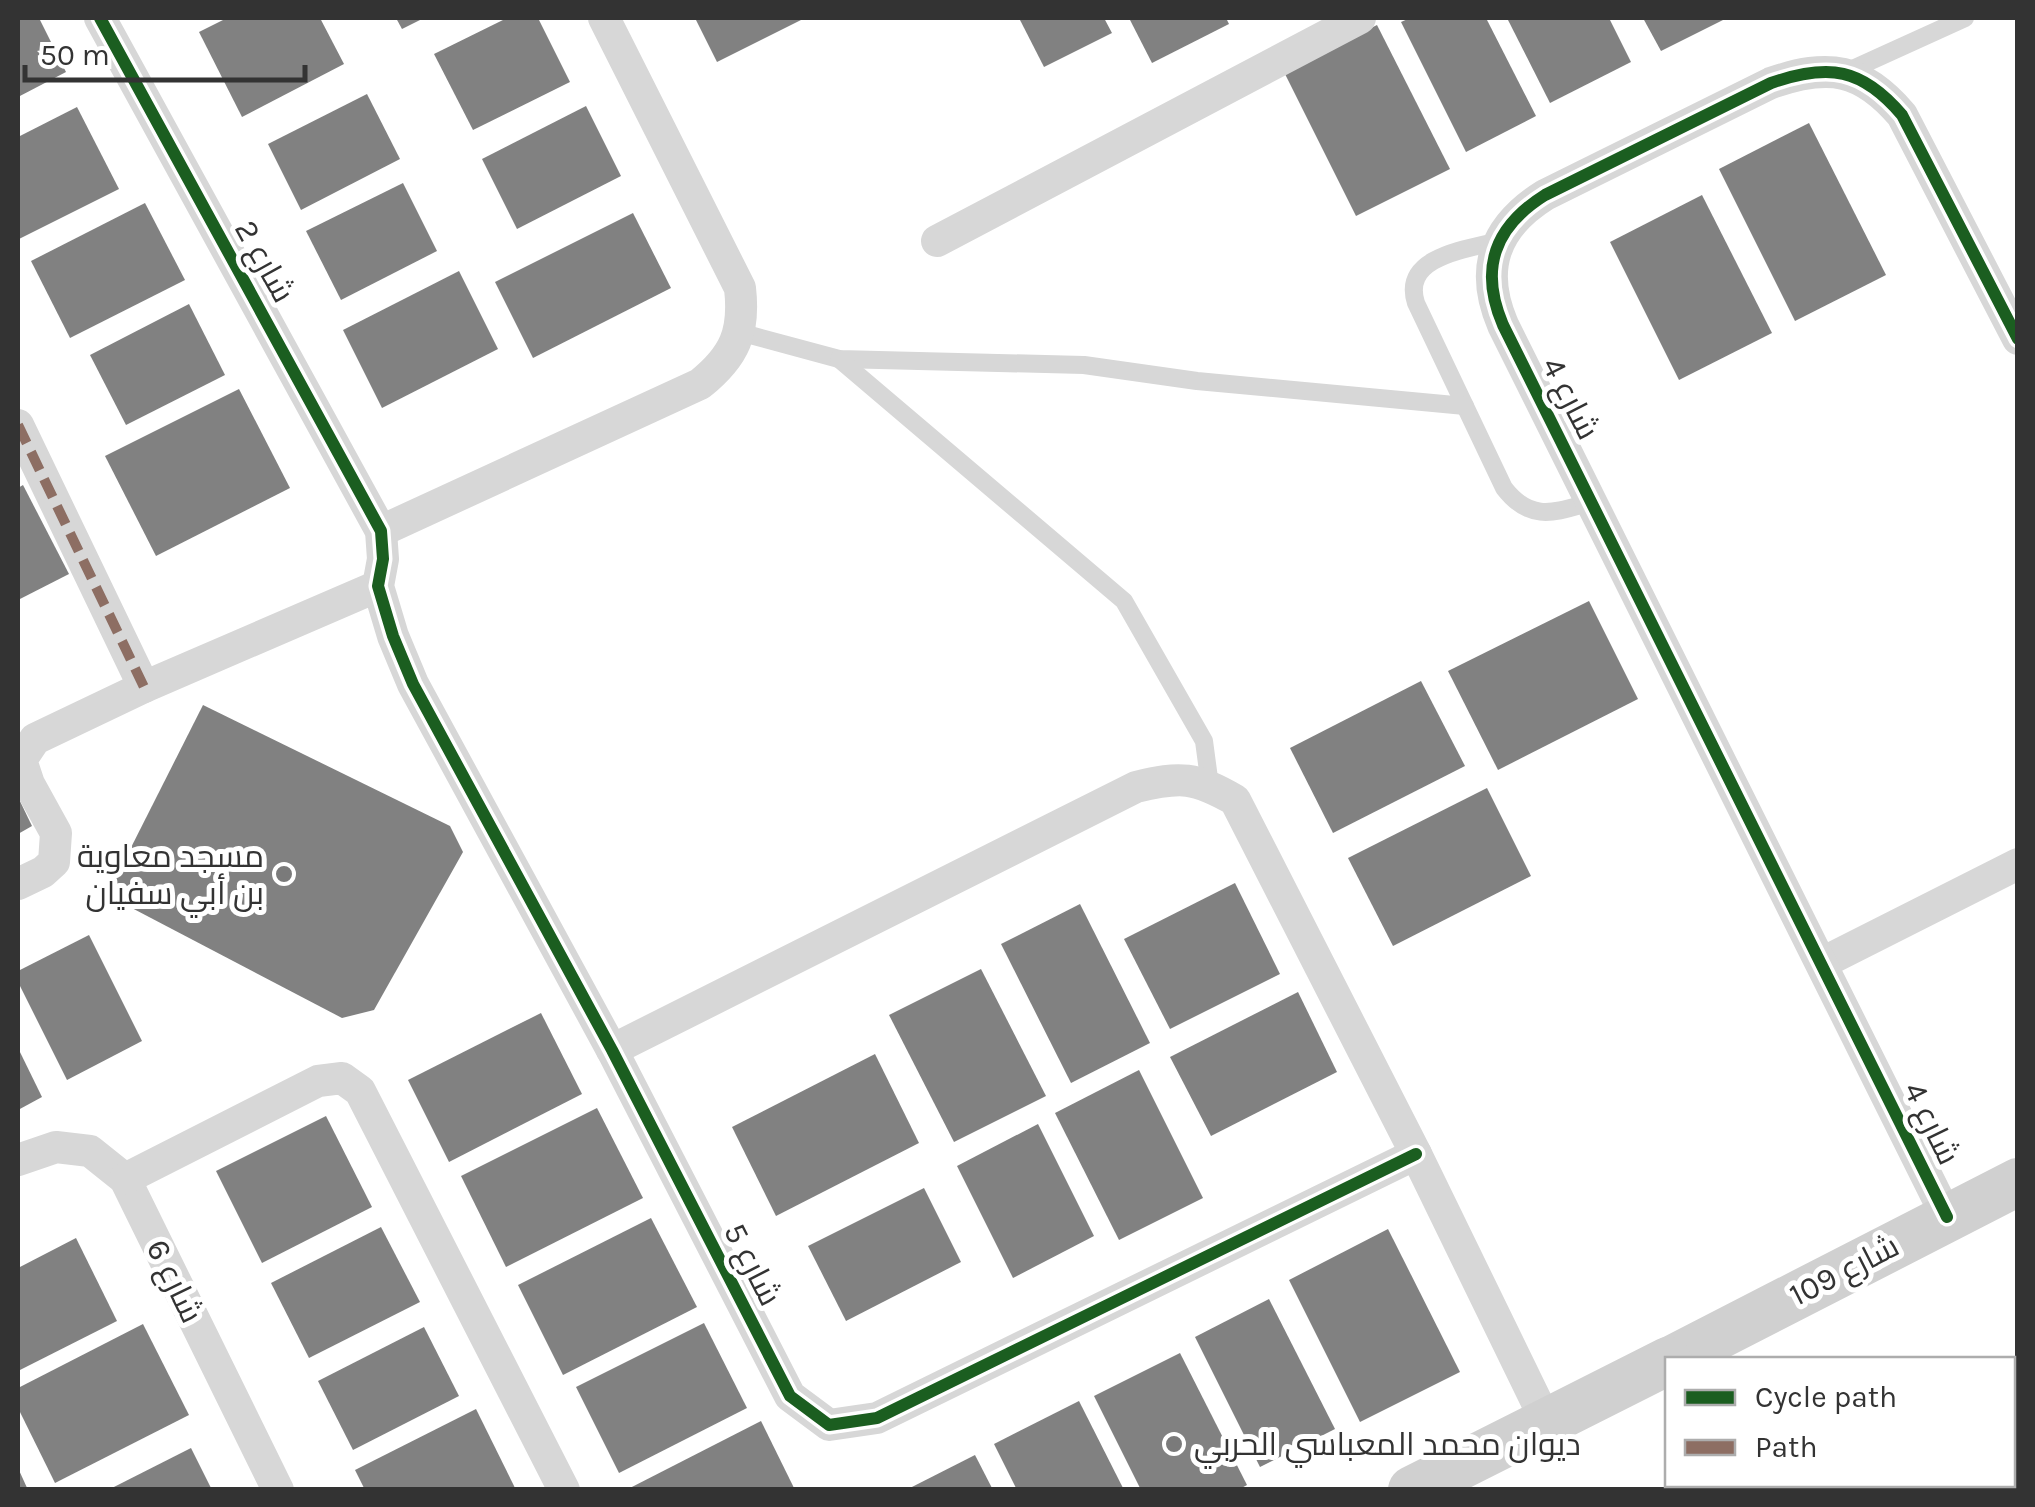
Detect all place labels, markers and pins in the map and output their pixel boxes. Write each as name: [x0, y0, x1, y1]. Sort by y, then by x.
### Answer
place label: مسجد معاوية بن أبي سفيان: [77, 838, 264, 918]
marker: مسجد معاوية بن أبي سفيان: [273, 863, 295, 885]
place label: ديوان محمد المعباسي الحربي: [1194, 1426, 1581, 1469]
marker: ديوان محمد المعباسي الحربي: [1163, 1433, 1185, 1455]

